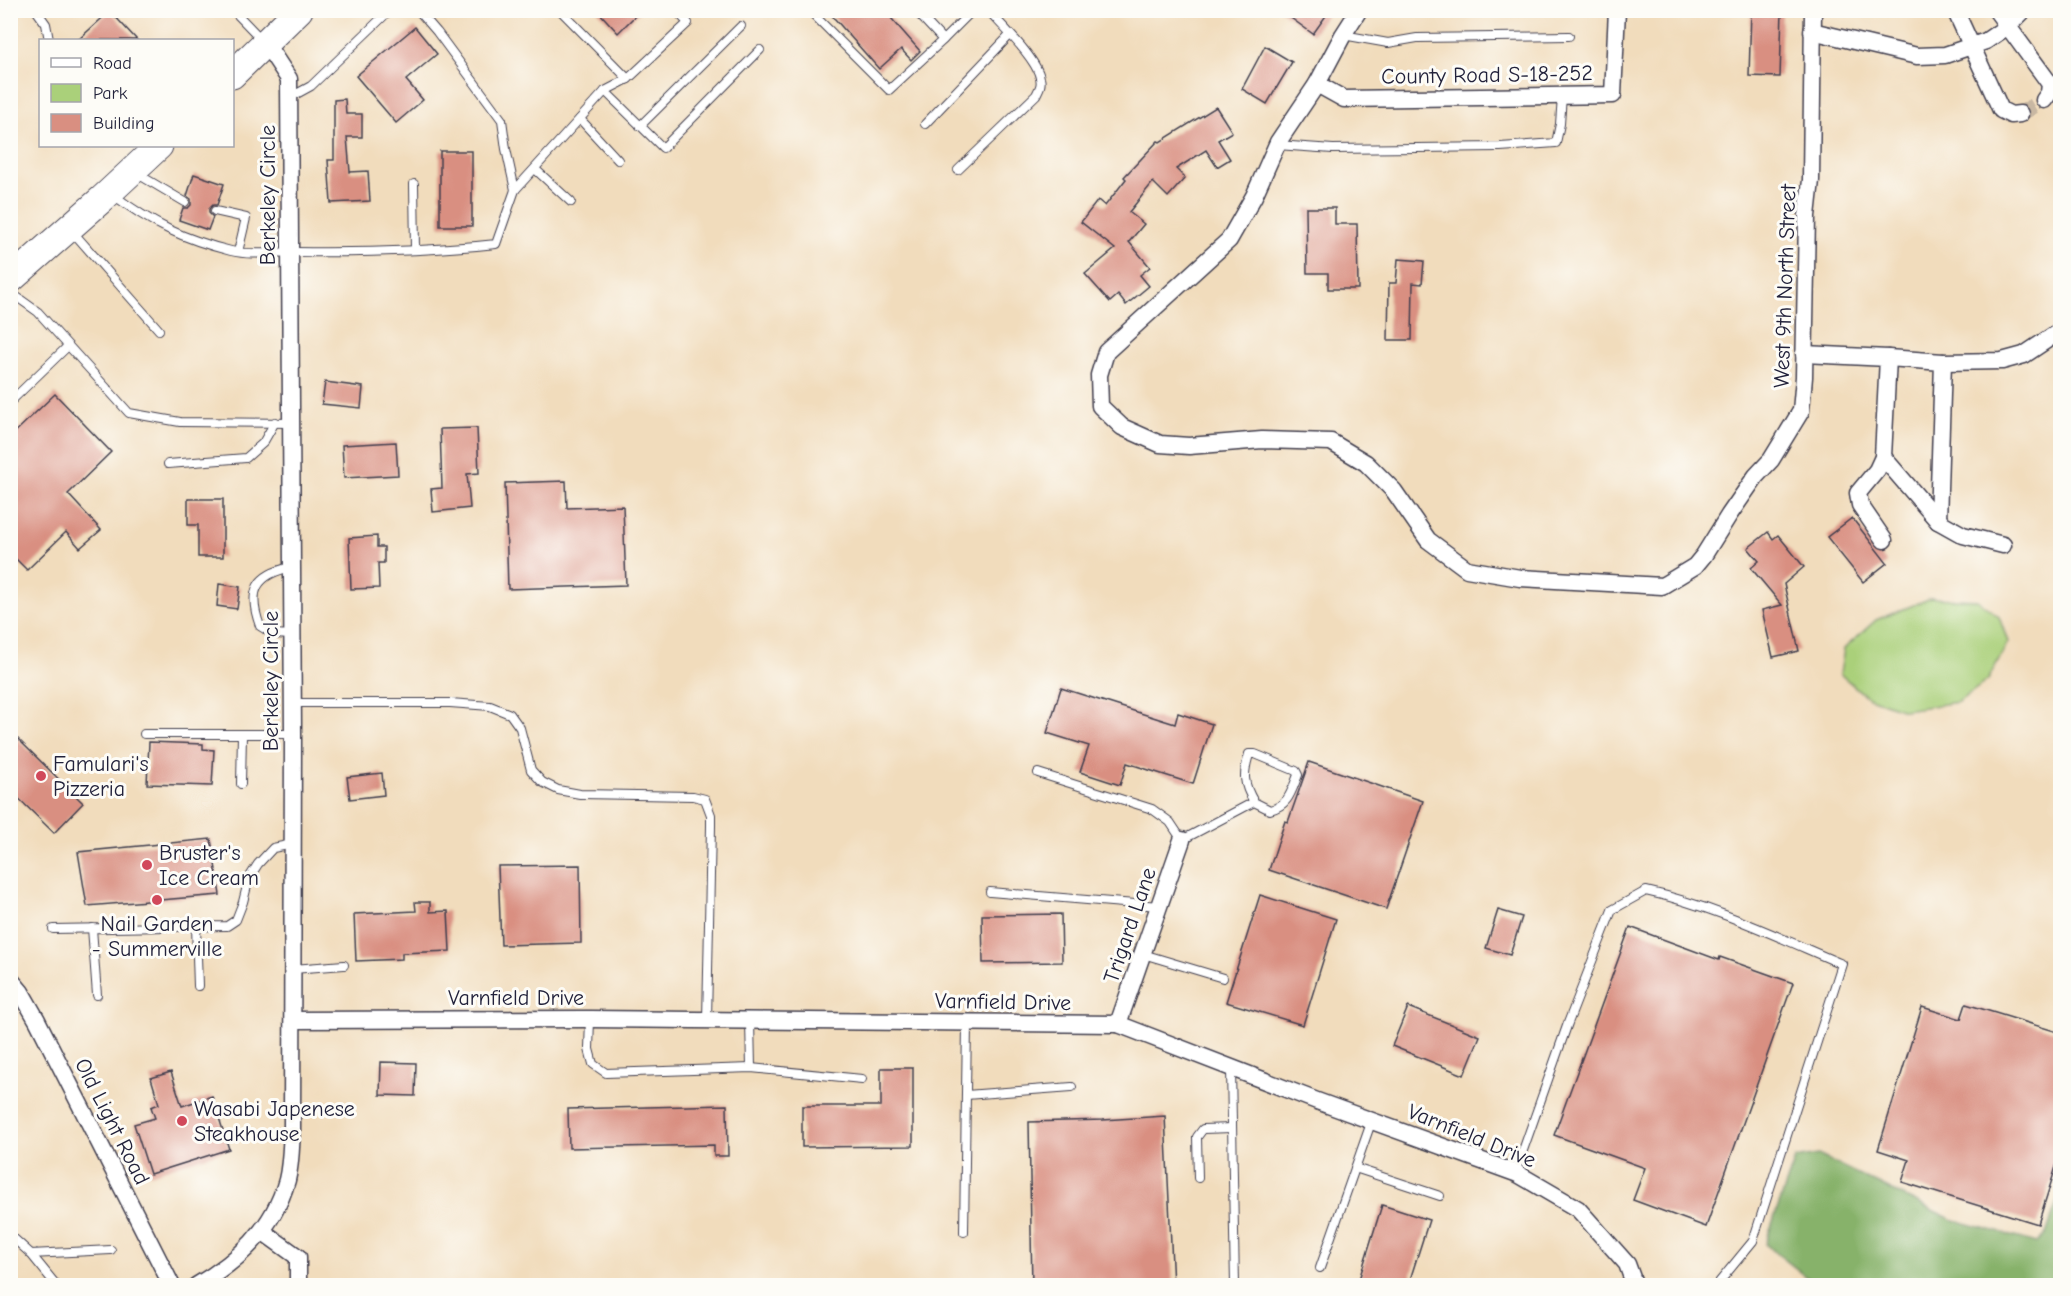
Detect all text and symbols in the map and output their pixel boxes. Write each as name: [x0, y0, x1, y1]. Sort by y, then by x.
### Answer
legend: [39, 39, 234, 147]
text: Road: [93, 53, 132, 74]
street label: County Road S-18-252: [1381, 60, 1593, 90]
text: Park: [93, 83, 128, 104]
text: Building: [93, 113, 155, 134]
street label: Berkeley Circle: [255, 125, 281, 265]
street label: West 9th North Street: [1768, 183, 1802, 388]
street label: Berkeley Circle: [258, 611, 284, 751]
place label: Famulari's Pizzeria: [53, 751, 149, 802]
marker: Famulari's Pizzeria: [34, 769, 48, 783]
place label: Bruster's Ice Cream: [159, 840, 259, 891]
marker: Bruster's Ice Cream: [140, 858, 154, 872]
street label: Trigard Lane: [1098, 864, 1162, 987]
marker: Nail Garden - Summerville: [150, 893, 164, 907]
place label: Nail Garden - Summerville: [92, 911, 222, 962]
street label: Varnfield Drive: [448, 985, 584, 1011]
street label: Varnfield Drive: [935, 988, 1071, 1016]
street label: Old Light Road: [69, 1054, 155, 1189]
place label: Wasabi Japenese Steakhouse: [194, 1096, 355, 1147]
street label: Varnfield Drive: [1404, 1098, 1540, 1173]
marker: Wasabi Japenese Steakhouse: [175, 1114, 189, 1128]

